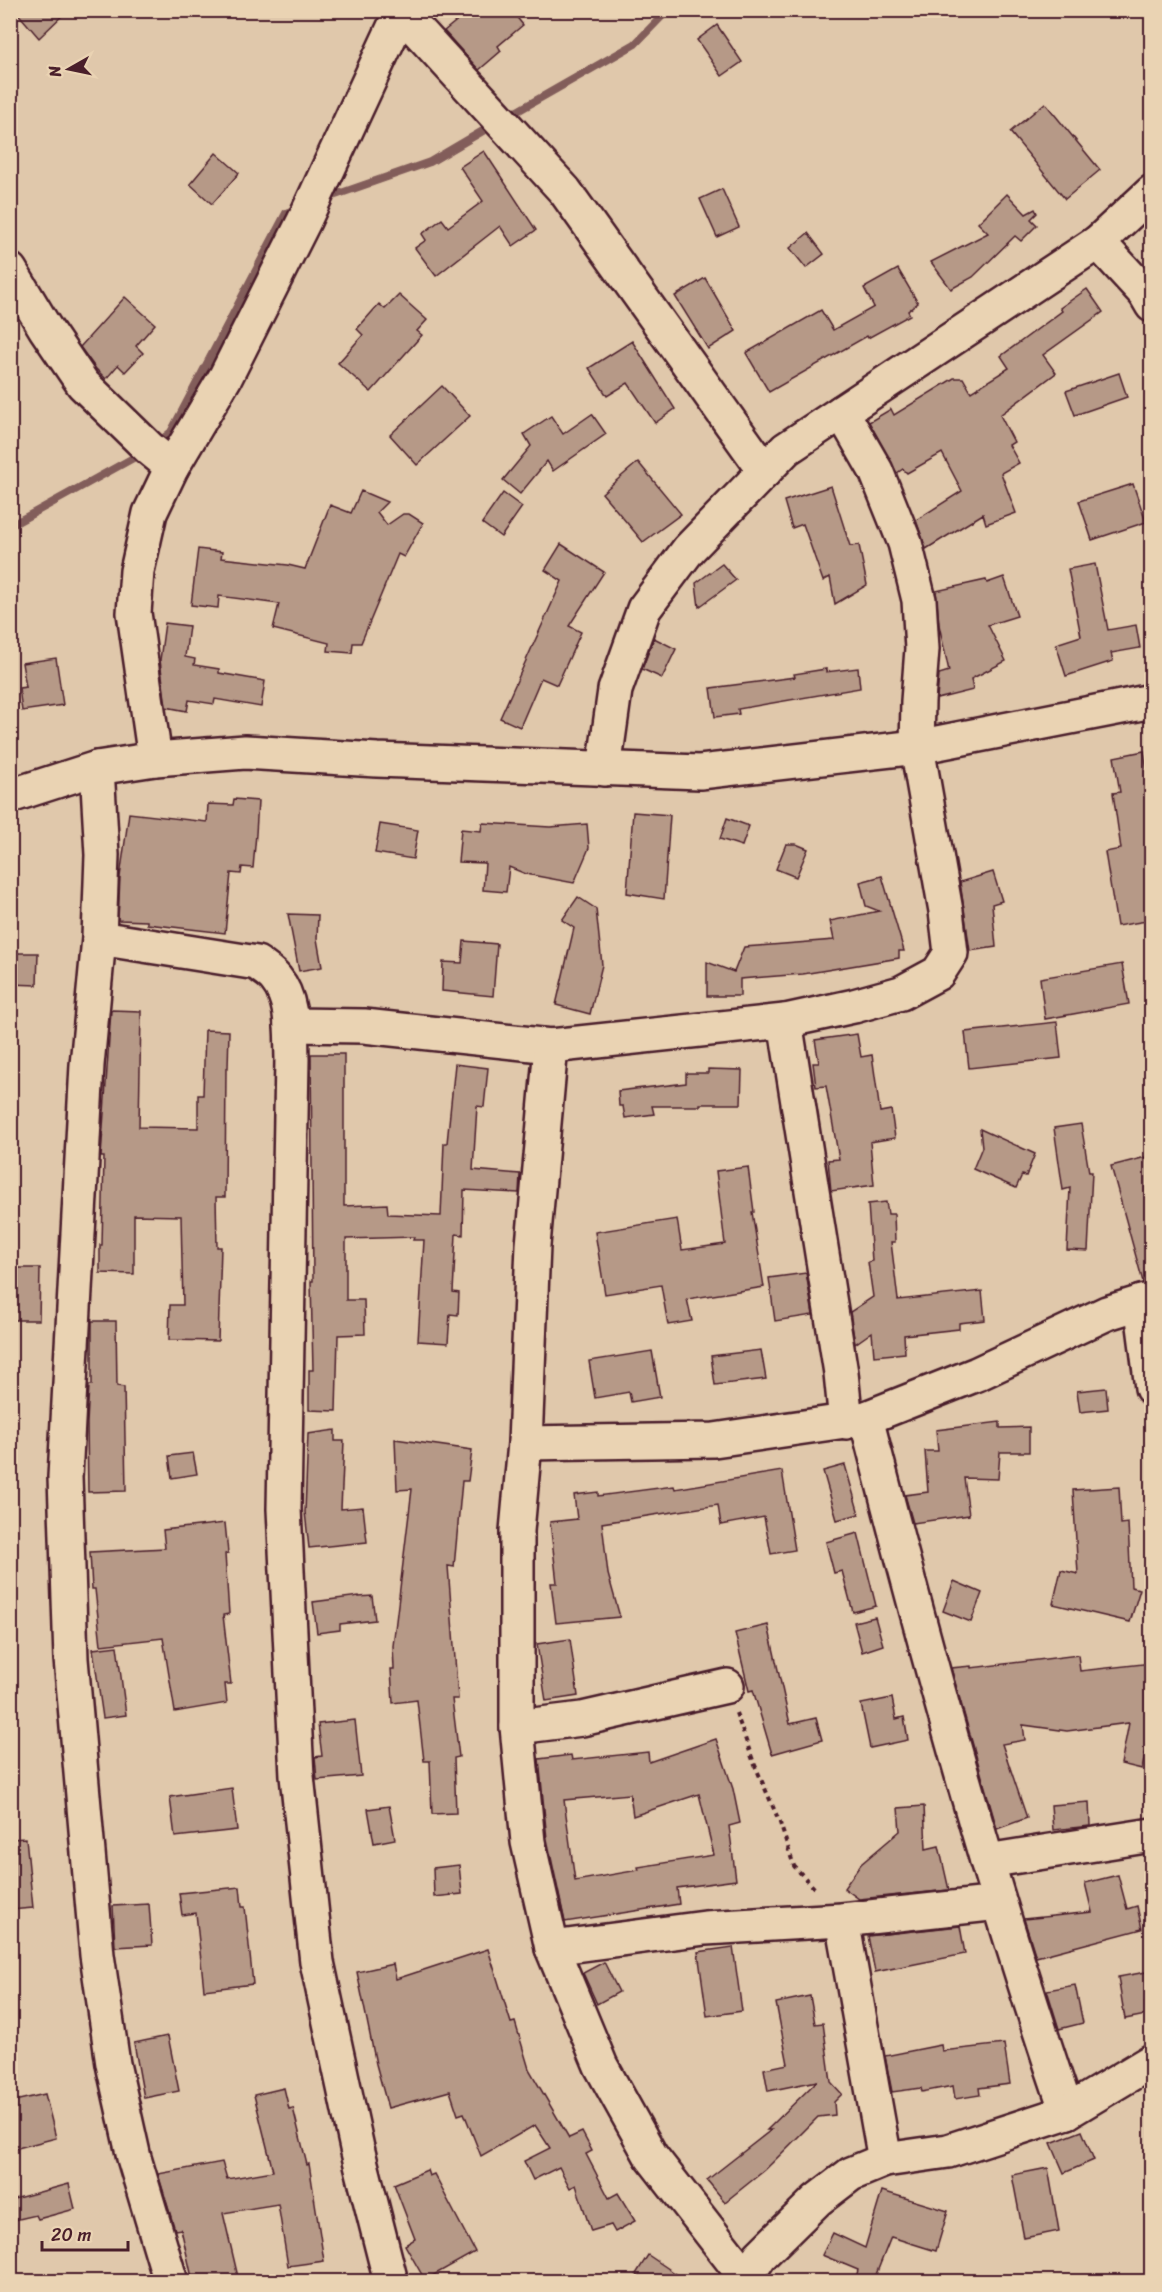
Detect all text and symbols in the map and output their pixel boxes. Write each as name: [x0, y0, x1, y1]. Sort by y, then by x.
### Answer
north arrow: [39, 39, 99, 99]
text: N: [39, 63, 70, 80]
scale bar: [42, 2214, 128, 2252]
text: 20 m: [51, 2219, 91, 2251]

